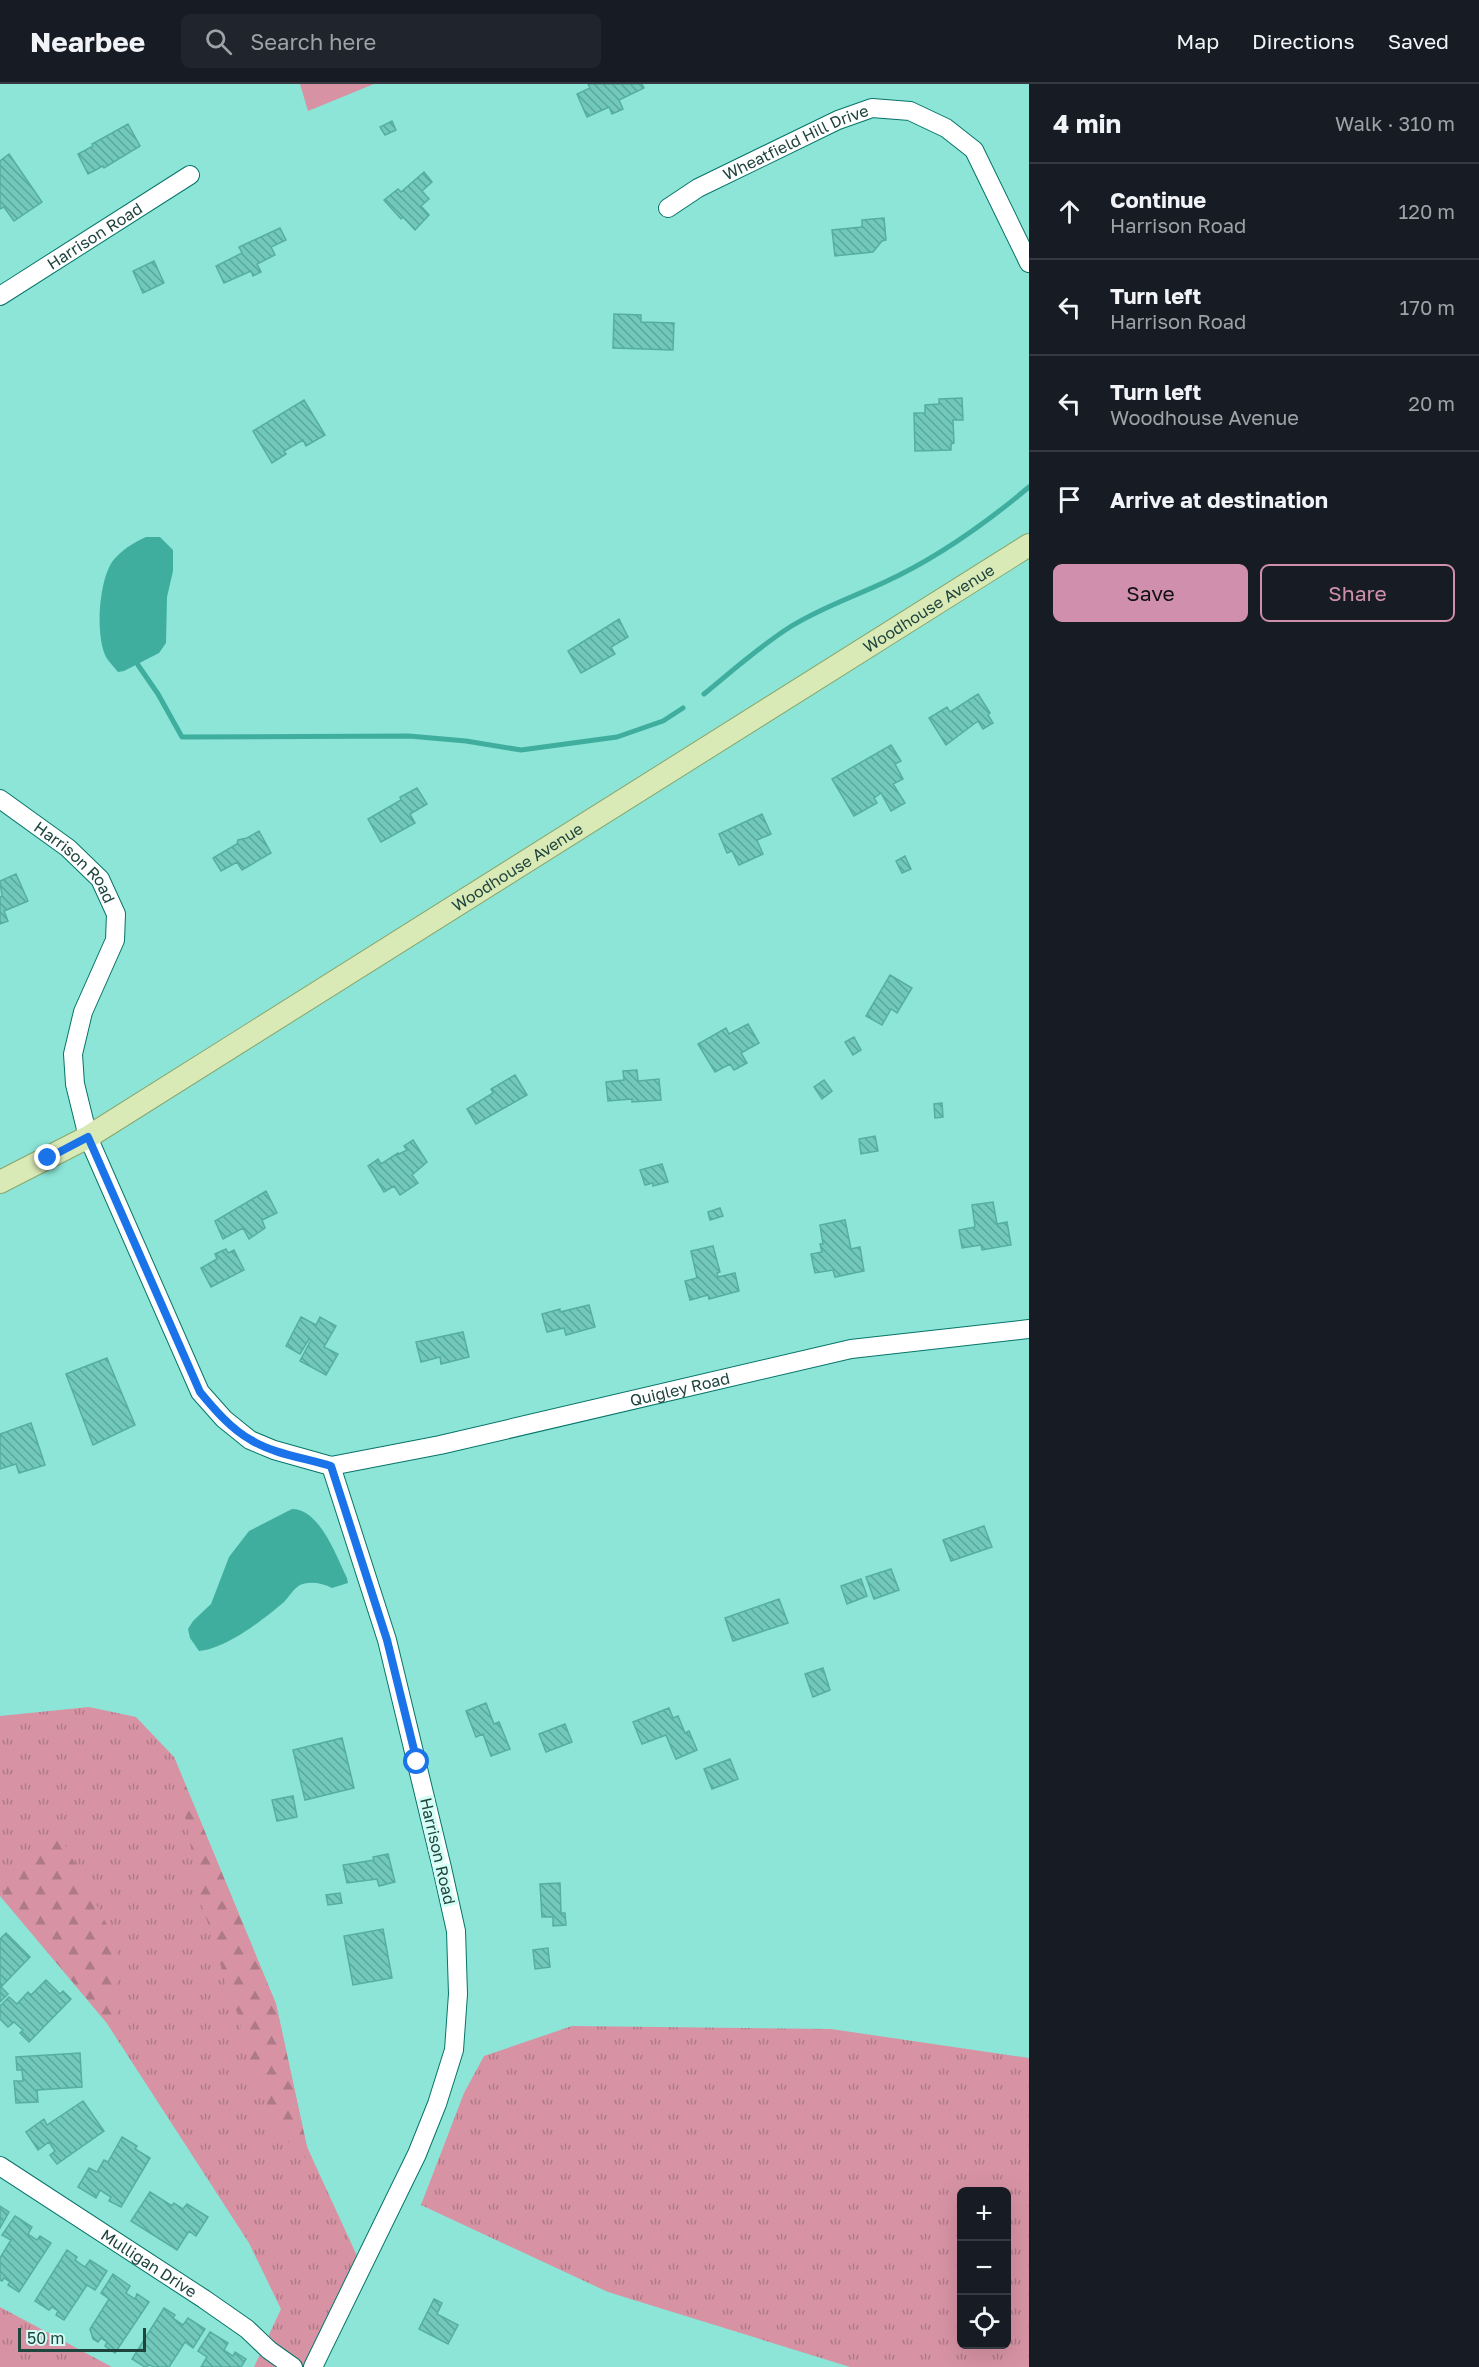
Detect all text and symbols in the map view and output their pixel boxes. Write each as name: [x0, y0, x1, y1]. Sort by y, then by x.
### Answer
search box: [181, 14, 601, 68]
text: Nearbee: [30, 25, 145, 58]
icon: search: [202, 25, 235, 58]
text: Search here: [250, 28, 376, 55]
text: Map: [1176, 28, 1219, 54]
text: Directions: [1252, 28, 1355, 54]
text: Saved: [1388, 28, 1449, 54]
street label: Wheatfield Hill Drive: [719, 100, 871, 184]
text: 4 min: [1053, 108, 1121, 139]
text: Walk · 310 m: [1335, 111, 1455, 135]
text: Continue: [1110, 186, 1206, 213]
icon: ahead: [1053, 195, 1086, 228]
street label: Harrison Road: [43, 198, 146, 274]
text: 120 m: [1399, 199, 1455, 223]
text: Harrison Road: [1110, 213, 1246, 237]
text: Turn left: [1110, 282, 1201, 309]
icon: left: [1053, 291, 1086, 324]
text: 170 m: [1400, 295, 1455, 319]
text: Harrison Road: [1110, 309, 1246, 333]
text: Turn left: [1110, 378, 1201, 405]
icon: left: [1053, 387, 1086, 420]
text: 20 m: [1408, 391, 1455, 415]
text: Woodhouse Avenue: [1110, 405, 1299, 429]
icon: arrive: [1053, 483, 1086, 516]
text: Arrive at destination: [1110, 486, 1328, 513]
street label: Woodhouse Avenue: [859, 559, 998, 657]
button: Save: [1053, 564, 1248, 622]
button: Share: [1260, 564, 1455, 622]
street label: Harrison Road: [30, 817, 120, 906]
street label: Woodhouse Avenue: [448, 818, 587, 916]
route end: [34, 1144, 60, 1170]
street label: Quigley Road: [628, 1368, 732, 1410]
route start: [403, 1748, 429, 1774]
street label: Harrison Road: [416, 1796, 460, 1906]
map controls: [957, 2187, 1011, 2349]
button: +: [957, 2187, 1011, 2241]
street label: Mulligan Drive: [97, 2225, 201, 2302]
button: −: [957, 2241, 1011, 2295]
button: locate: [957, 2295, 1011, 2349]
scale bar: [18, 2325, 146, 2352]
text: 50 m: [27, 2328, 64, 2348]

